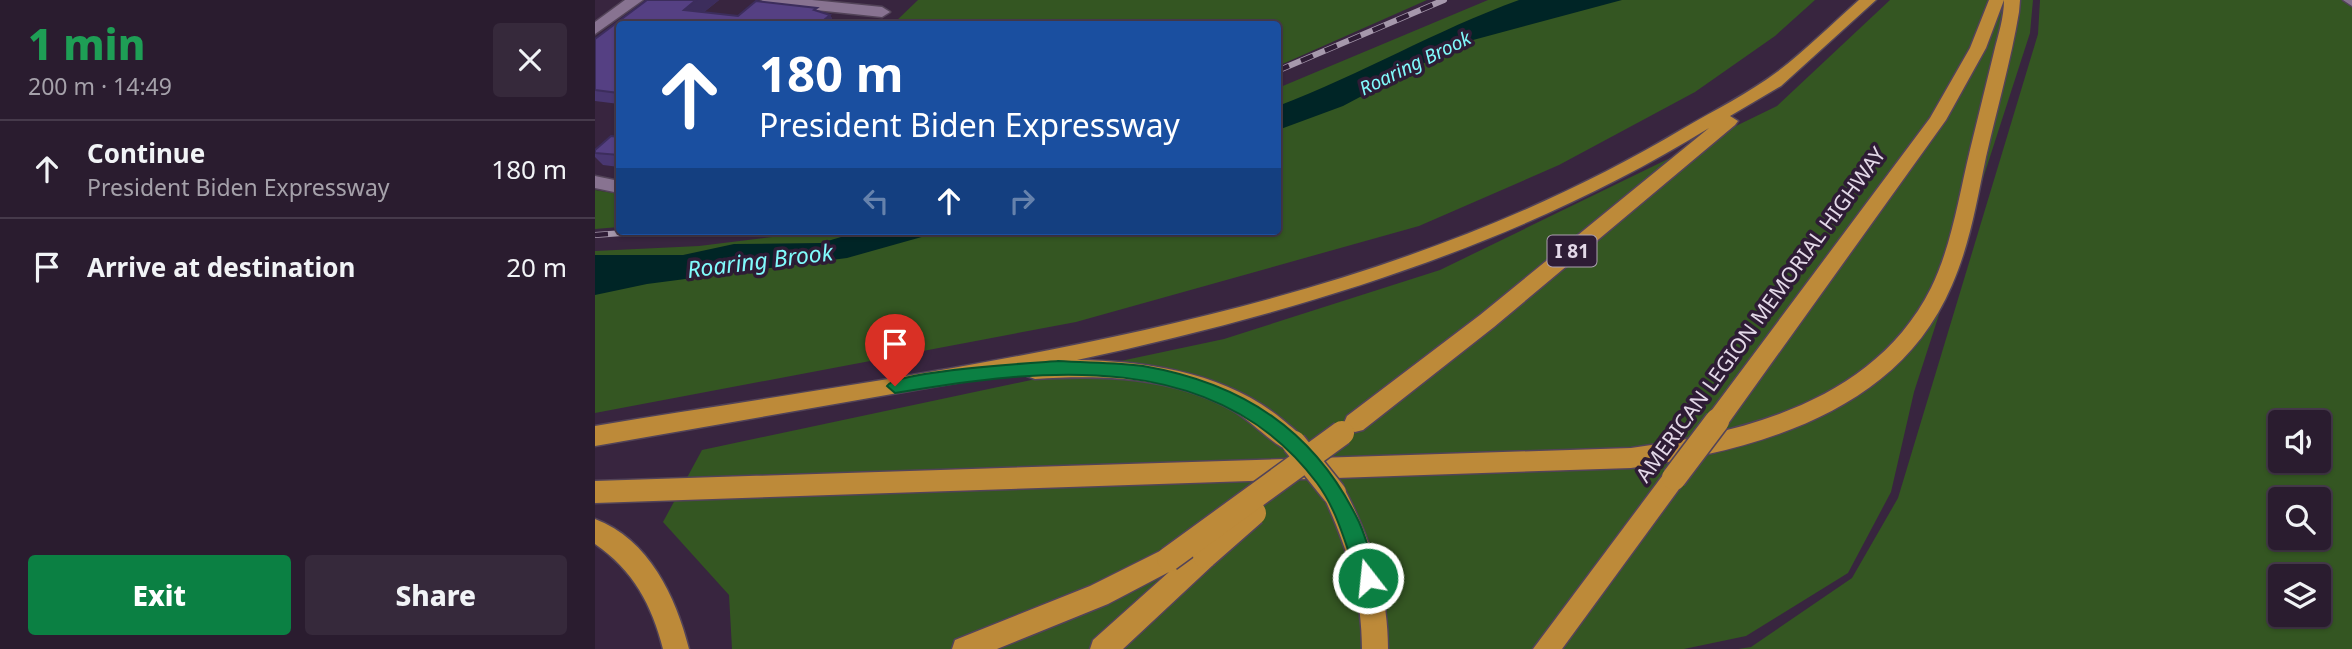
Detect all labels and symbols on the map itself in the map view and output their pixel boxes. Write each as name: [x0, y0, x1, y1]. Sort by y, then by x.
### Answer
water label: Roaring Brook: [1355, 24, 1476, 101]
street label: AMERICAN LEGION MEMORIAL HIGHWAY: [1629, 141, 1891, 488]
water label: Roaring Brook: [685, 235, 836, 285]
road number: I 81: [1548, 235, 1597, 266]
pin: [865, 314, 925, 386]
position arrow: [1331, 541, 1405, 615]

